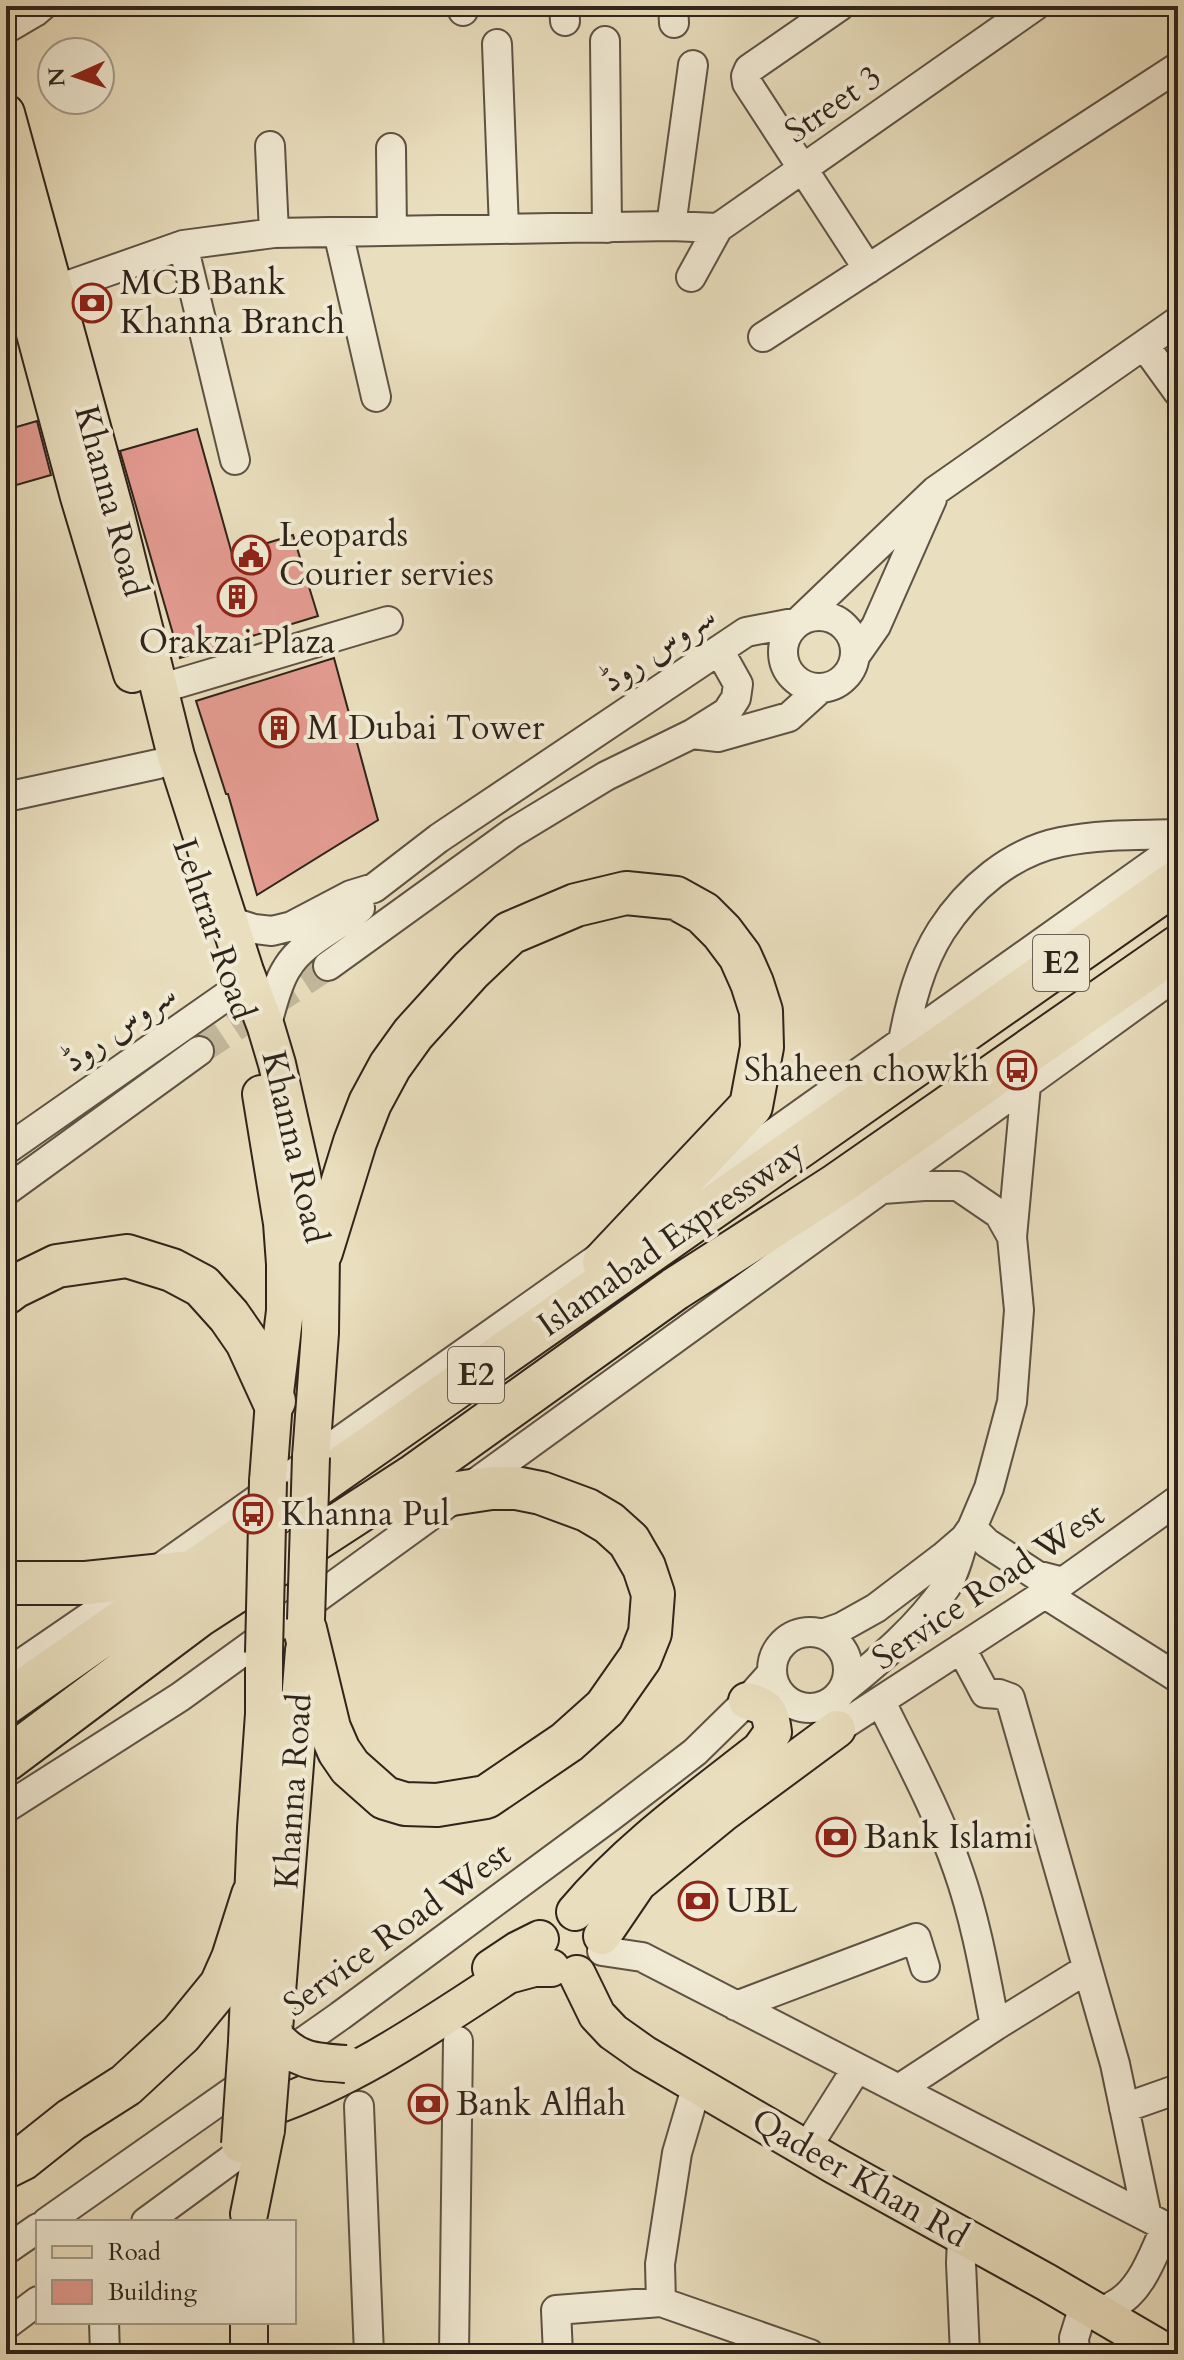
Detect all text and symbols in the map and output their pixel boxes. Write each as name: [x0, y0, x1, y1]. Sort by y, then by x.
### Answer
north arrow: [36, 36, 116, 116]
street label: Street 3: [775, 54, 891, 154]
text: N: [42, 67, 73, 87]
place label: MCB Bank Khanna Branch: [120, 260, 345, 345]
bank icon: MCB Bank Khanna Branch: [71, 282, 113, 324]
street label: Khanna Road: [63, 400, 159, 602]
place label: Leopards Courier servies: [279, 512, 494, 597]
public building icon: Leopards Courier servies: [230, 534, 272, 576]
building icon: Orakzai Plaza: [216, 576, 258, 618]
street label: سروس روڈ: [591, 593, 725, 703]
place label: Orakzai Plaza: [139, 619, 336, 665]
place label: M Dubai Tower: [307, 705, 545, 751]
building icon: M Dubai Tower: [258, 707, 300, 749]
street label: Lehtrar Road: [162, 832, 266, 1026]
road number: E2: [1033, 935, 1089, 991]
street label: سروس روڈ: [53, 971, 185, 1083]
street label: Khanna Road: [251, 1046, 339, 1248]
place label: Shaheen chowkh: [744, 1047, 989, 1093]
bus stop icon: Shaheen chowkh: [996, 1049, 1038, 1091]
street label: Islamabad Expressway: [528, 1128, 814, 1348]
road number: E2: [448, 1347, 504, 1403]
place label: Khanna Pul: [281, 1491, 450, 1537]
street label: Service Road West: [863, 1491, 1113, 1681]
bus stop icon: Khanna Pul: [232, 1493, 274, 1535]
street label: Khanna Road: [263, 1692, 323, 1890]
place label: Bank Islami: [864, 1814, 1033, 1860]
bank icon: Bank Islami: [815, 1816, 857, 1858]
street label: Service Road West: [274, 1831, 520, 2027]
place label: UBL: [726, 1878, 798, 1924]
bank icon: UBL: [677, 1880, 719, 1922]
place label: Bank Alflah: [456, 2081, 626, 2127]
bank icon: Bank Alflah: [407, 2083, 449, 2125]
street label: Qadeer Khan Rd: [743, 2097, 977, 2259]
legend: [36, 2220, 296, 2324]
text: Road: [108, 2236, 161, 2269]
text: Building: [108, 2276, 198, 2309]

